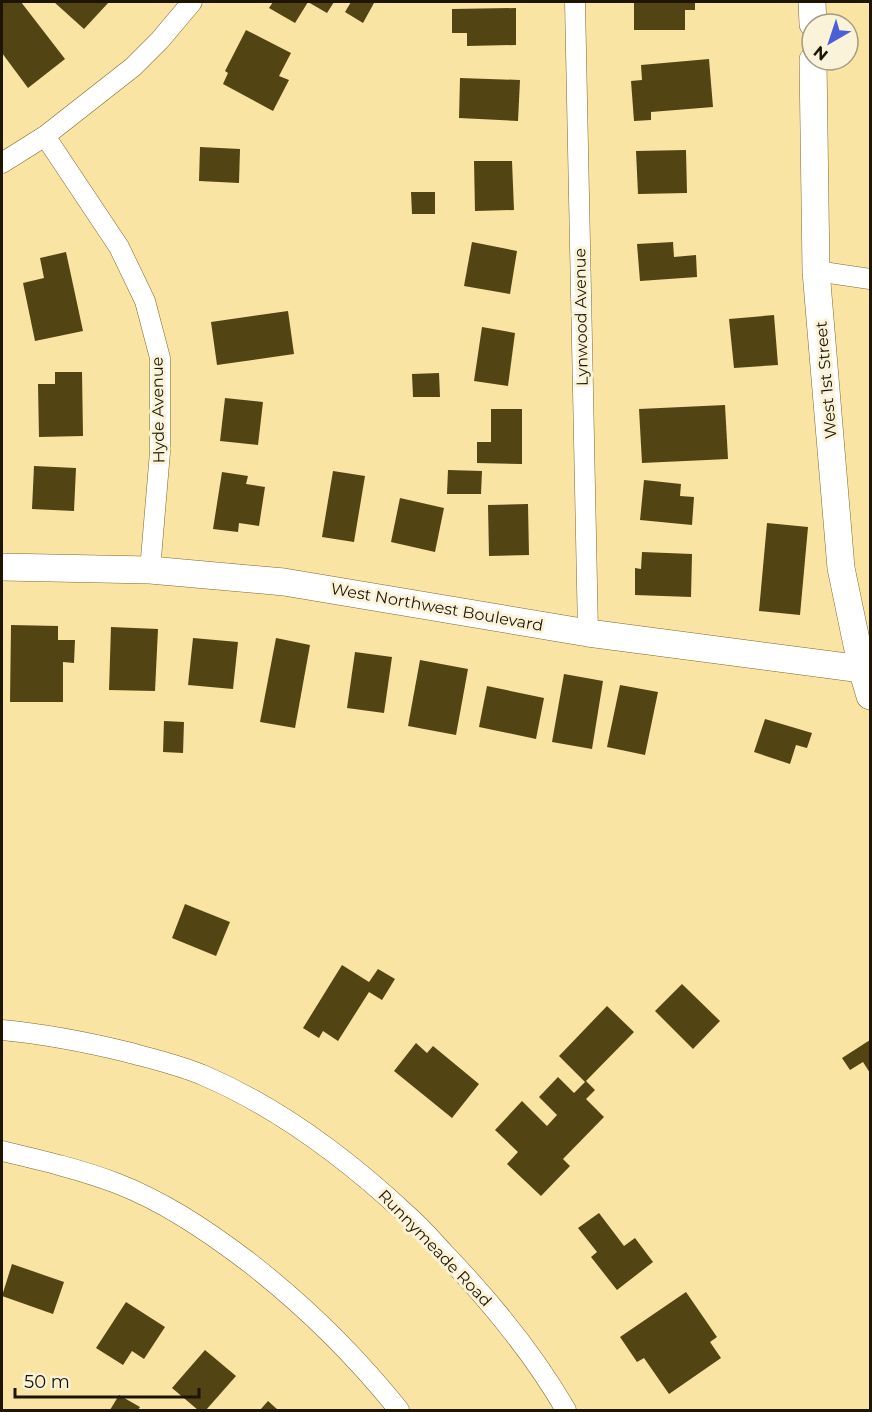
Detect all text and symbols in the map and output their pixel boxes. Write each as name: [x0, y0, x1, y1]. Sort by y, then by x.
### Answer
north arrow: [800, 12, 860, 72]
text: N: [810, 42, 832, 65]
street label: Lynwood Avenue: [570, 248, 592, 386]
street label: West 1st Street: [811, 320, 841, 439]
street label: Hyde Avenue: [148, 357, 168, 463]
street label: West Northwest Boulevard: [329, 579, 545, 635]
street label: Runnymeade Road: [374, 1186, 496, 1310]
scale bar: [15, 1361, 200, 1399]
text: 50 m: [24, 1371, 70, 1393]

